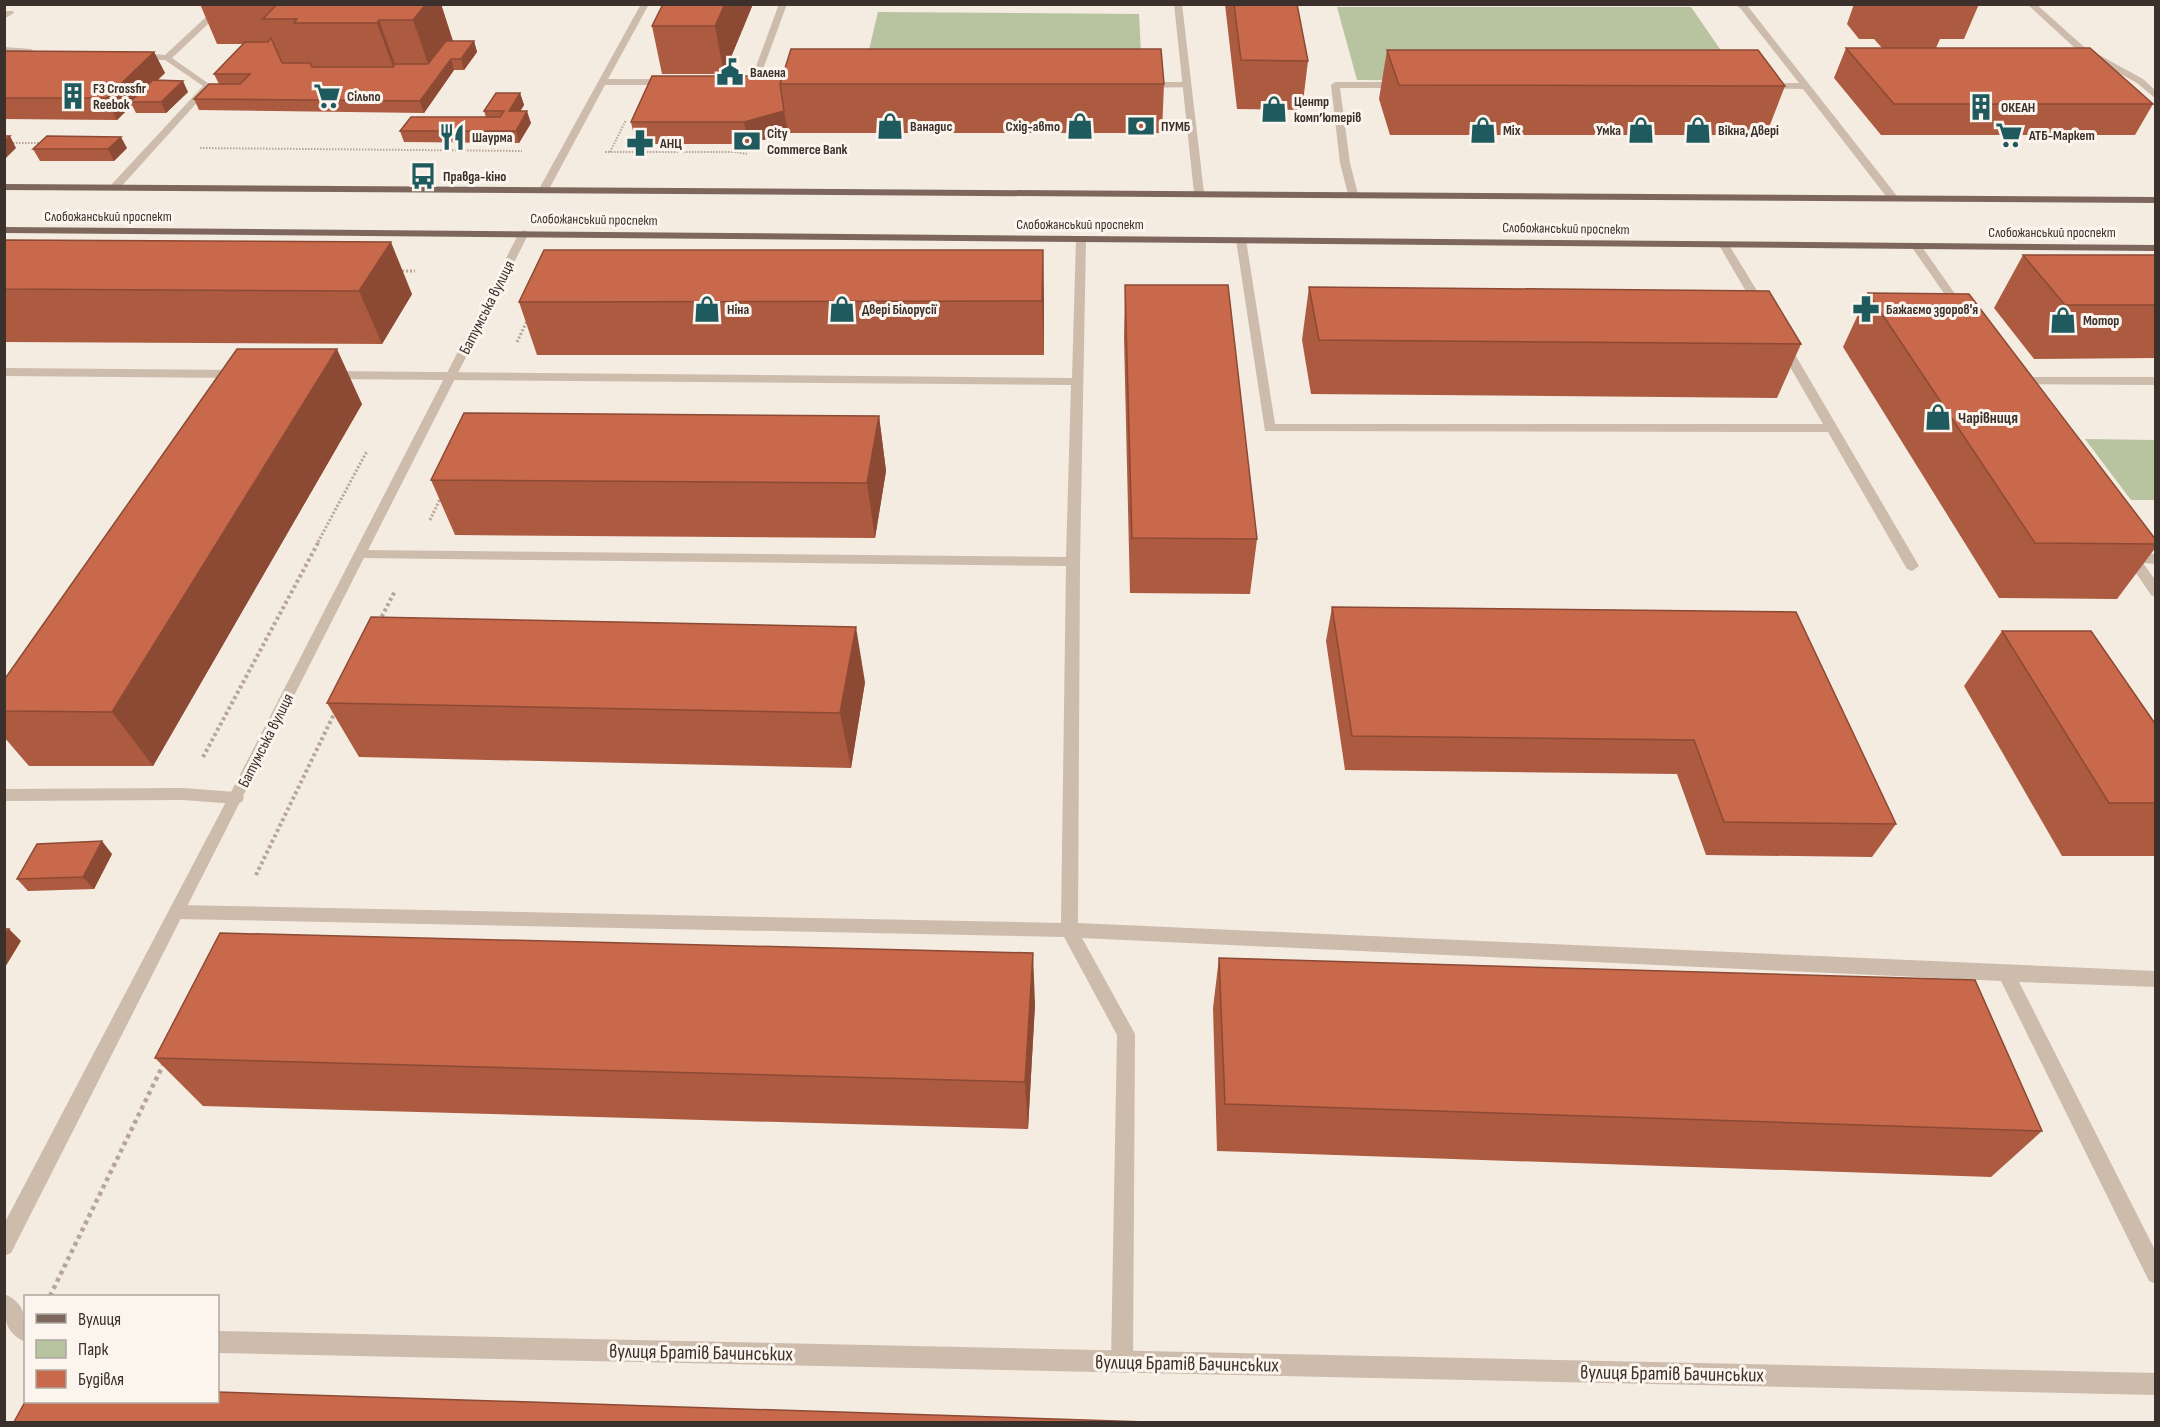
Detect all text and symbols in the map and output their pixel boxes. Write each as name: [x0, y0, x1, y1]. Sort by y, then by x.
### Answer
public building icon: Валена: [715, 57, 745, 87]
place label: Валена: [750, 64, 786, 81]
place label: F3 Crossfir Reebok: [93, 80, 147, 113]
building icon: F3 Crossfir Reebok: [58, 81, 88, 111]
supermarket icon: Сільпо: [312, 81, 342, 111]
place label: Сільпо: [347, 88, 381, 105]
building icon: ОКЕАН: [1966, 92, 1996, 122]
place label: Центр комп’ютерів: [1294, 93, 1361, 126]
shop icon: Центр комп’ютерів: [1259, 94, 1289, 124]
place label: ОКЕАН: [2001, 99, 2035, 116]
shop icon: Ванадис: [875, 111, 905, 141]
shop icon: Схід-авто: [1065, 111, 1095, 141]
bank icon: ПУМБ: [1126, 111, 1156, 141]
shop icon: Mix: [1468, 115, 1498, 145]
shop icon: Умка: [1626, 115, 1656, 145]
shop icon: Вікна, Двері: [1683, 115, 1713, 145]
place label: Ванадис: [910, 118, 952, 135]
place label: Схід-авто: [1005, 118, 1060, 135]
place label: ПУМБ: [1161, 118, 1191, 135]
supermarket icon: АТБ-Маркет: [1994, 120, 2024, 150]
restaurant icon: Шаурма: [437, 122, 467, 152]
place label: Mix: [1503, 122, 1521, 139]
place label: Умка: [1596, 122, 1621, 139]
place label: Вікна, Двері: [1718, 122, 1779, 139]
place label: City Commerce Bank: [767, 125, 848, 158]
bank icon: City Commerce Bank: [732, 126, 762, 156]
place label: АТБ-Маркет: [2028, 127, 2095, 144]
pharmacy icon: АНЦ: [625, 128, 655, 158]
place label: Шаурма: [472, 129, 513, 146]
place label: АНЦ: [659, 135, 682, 152]
bus stop icon: Правда-кіно: [408, 161, 438, 191]
place label: Правда-кіно: [443, 168, 506, 185]
street label: Слобожанський проспект: [44, 208, 172, 225]
street label: Слобожанський проспект: [530, 210, 658, 229]
street label: Слобожанський проспект: [1016, 216, 1144, 233]
street label: Слобожанський проспект: [1502, 219, 1630, 238]
street label: Слобожанський проспект: [1988, 224, 2116, 241]
street label: Батумська вулиця: [456, 258, 519, 358]
shop icon: Ніна: [692, 294, 722, 324]
shop icon: Двері Білорусії: [827, 294, 857, 324]
pharmacy icon: Бажаємо здоров'я: [1851, 294, 1881, 324]
place label: Ніна: [727, 301, 749, 318]
place label: Двері Білорусії: [862, 301, 938, 318]
place label: Бажаємо здоров'я: [1886, 301, 1978, 318]
shop icon: Мотор: [2048, 305, 2078, 335]
place label: Мотор: [2083, 312, 2119, 329]
shop icon: Чарівниця: [1923, 402, 1953, 432]
place label: Чарівниця: [1958, 409, 2018, 428]
street label: Батумська вулиця: [235, 691, 298, 791]
legend: [24, 1295, 219, 1403]
text: Вулиця: [78, 1309, 121, 1330]
text: Парк: [78, 1339, 109, 1360]
street label: вулиця Братів Бачинських: [609, 1339, 794, 1367]
street label: вулиця Братів Бачинських: [1095, 1350, 1280, 1378]
street label: вулиця Братів Бачинських: [1580, 1360, 1765, 1388]
text: Будівля: [78, 1369, 124, 1390]

